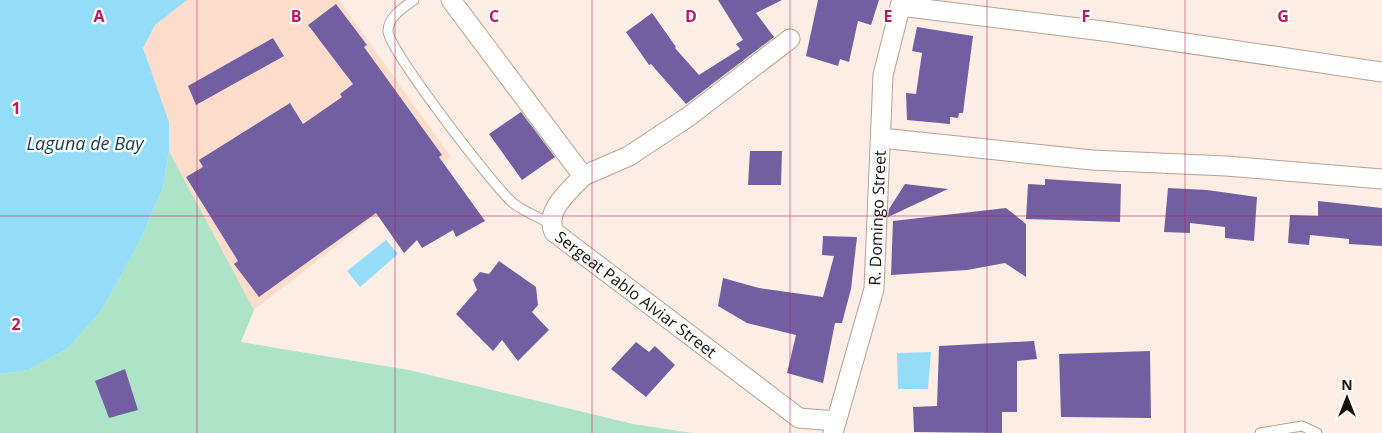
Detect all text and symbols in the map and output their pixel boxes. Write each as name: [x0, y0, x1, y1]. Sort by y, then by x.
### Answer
text: A: [93, 5, 105, 27]
text: B: [291, 5, 301, 27]
text: C: [489, 5, 499, 27]
text: D: [685, 5, 697, 27]
text: E: [884, 5, 893, 27]
text: F: [1082, 5, 1090, 27]
text: G: [1277, 5, 1289, 27]
text: 1: [11, 97, 21, 119]
water label: Laguna de Bay: [26, 131, 145, 155]
street label: R. Domingo Street: [863, 149, 891, 286]
street label: Sergeat Pablo Alviar Street: [551, 226, 721, 363]
text: 2: [11, 313, 21, 335]
north arrow: [1322, 373, 1372, 423]
text: N: [1341, 375, 1353, 394]

